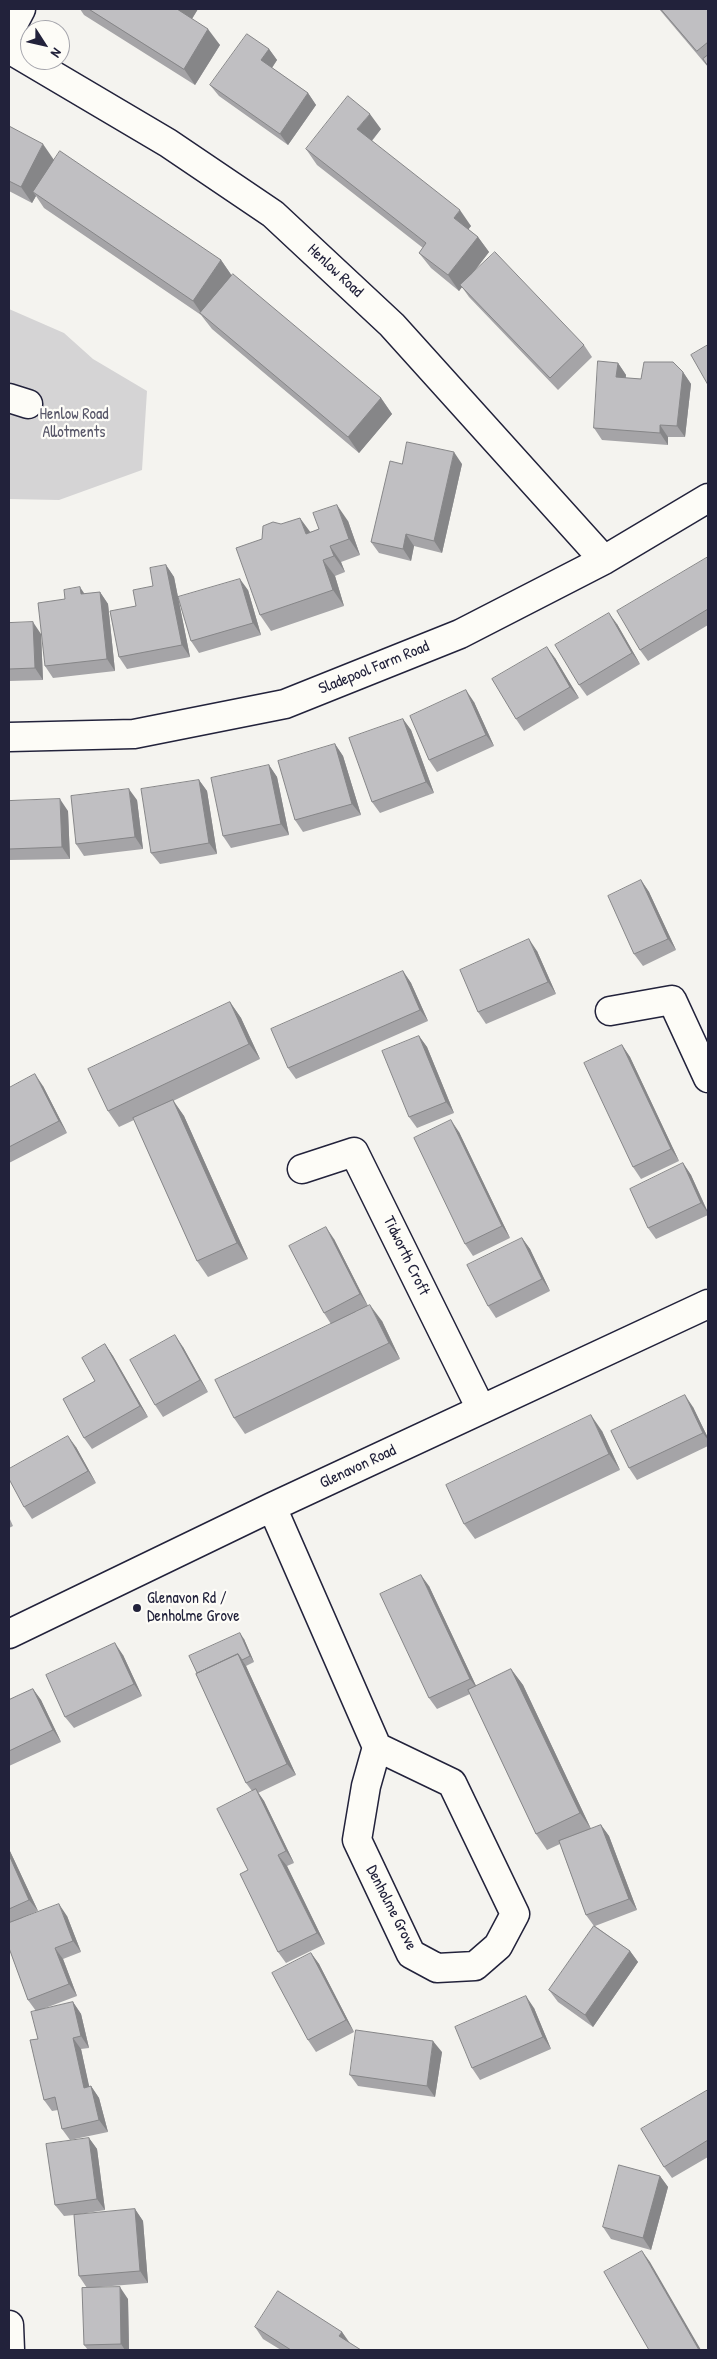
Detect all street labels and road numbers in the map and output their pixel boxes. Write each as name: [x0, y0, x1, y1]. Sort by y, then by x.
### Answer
street label: Henlow Road: [303, 240, 367, 302]
street label: Sladepool Farm Road: [316, 637, 432, 699]
street label: Tidworth Croft: [379, 1213, 433, 1299]
street label: Glenavon Road: [317, 1441, 399, 1493]
street label: Denholme Grove: [361, 1862, 421, 1954]

